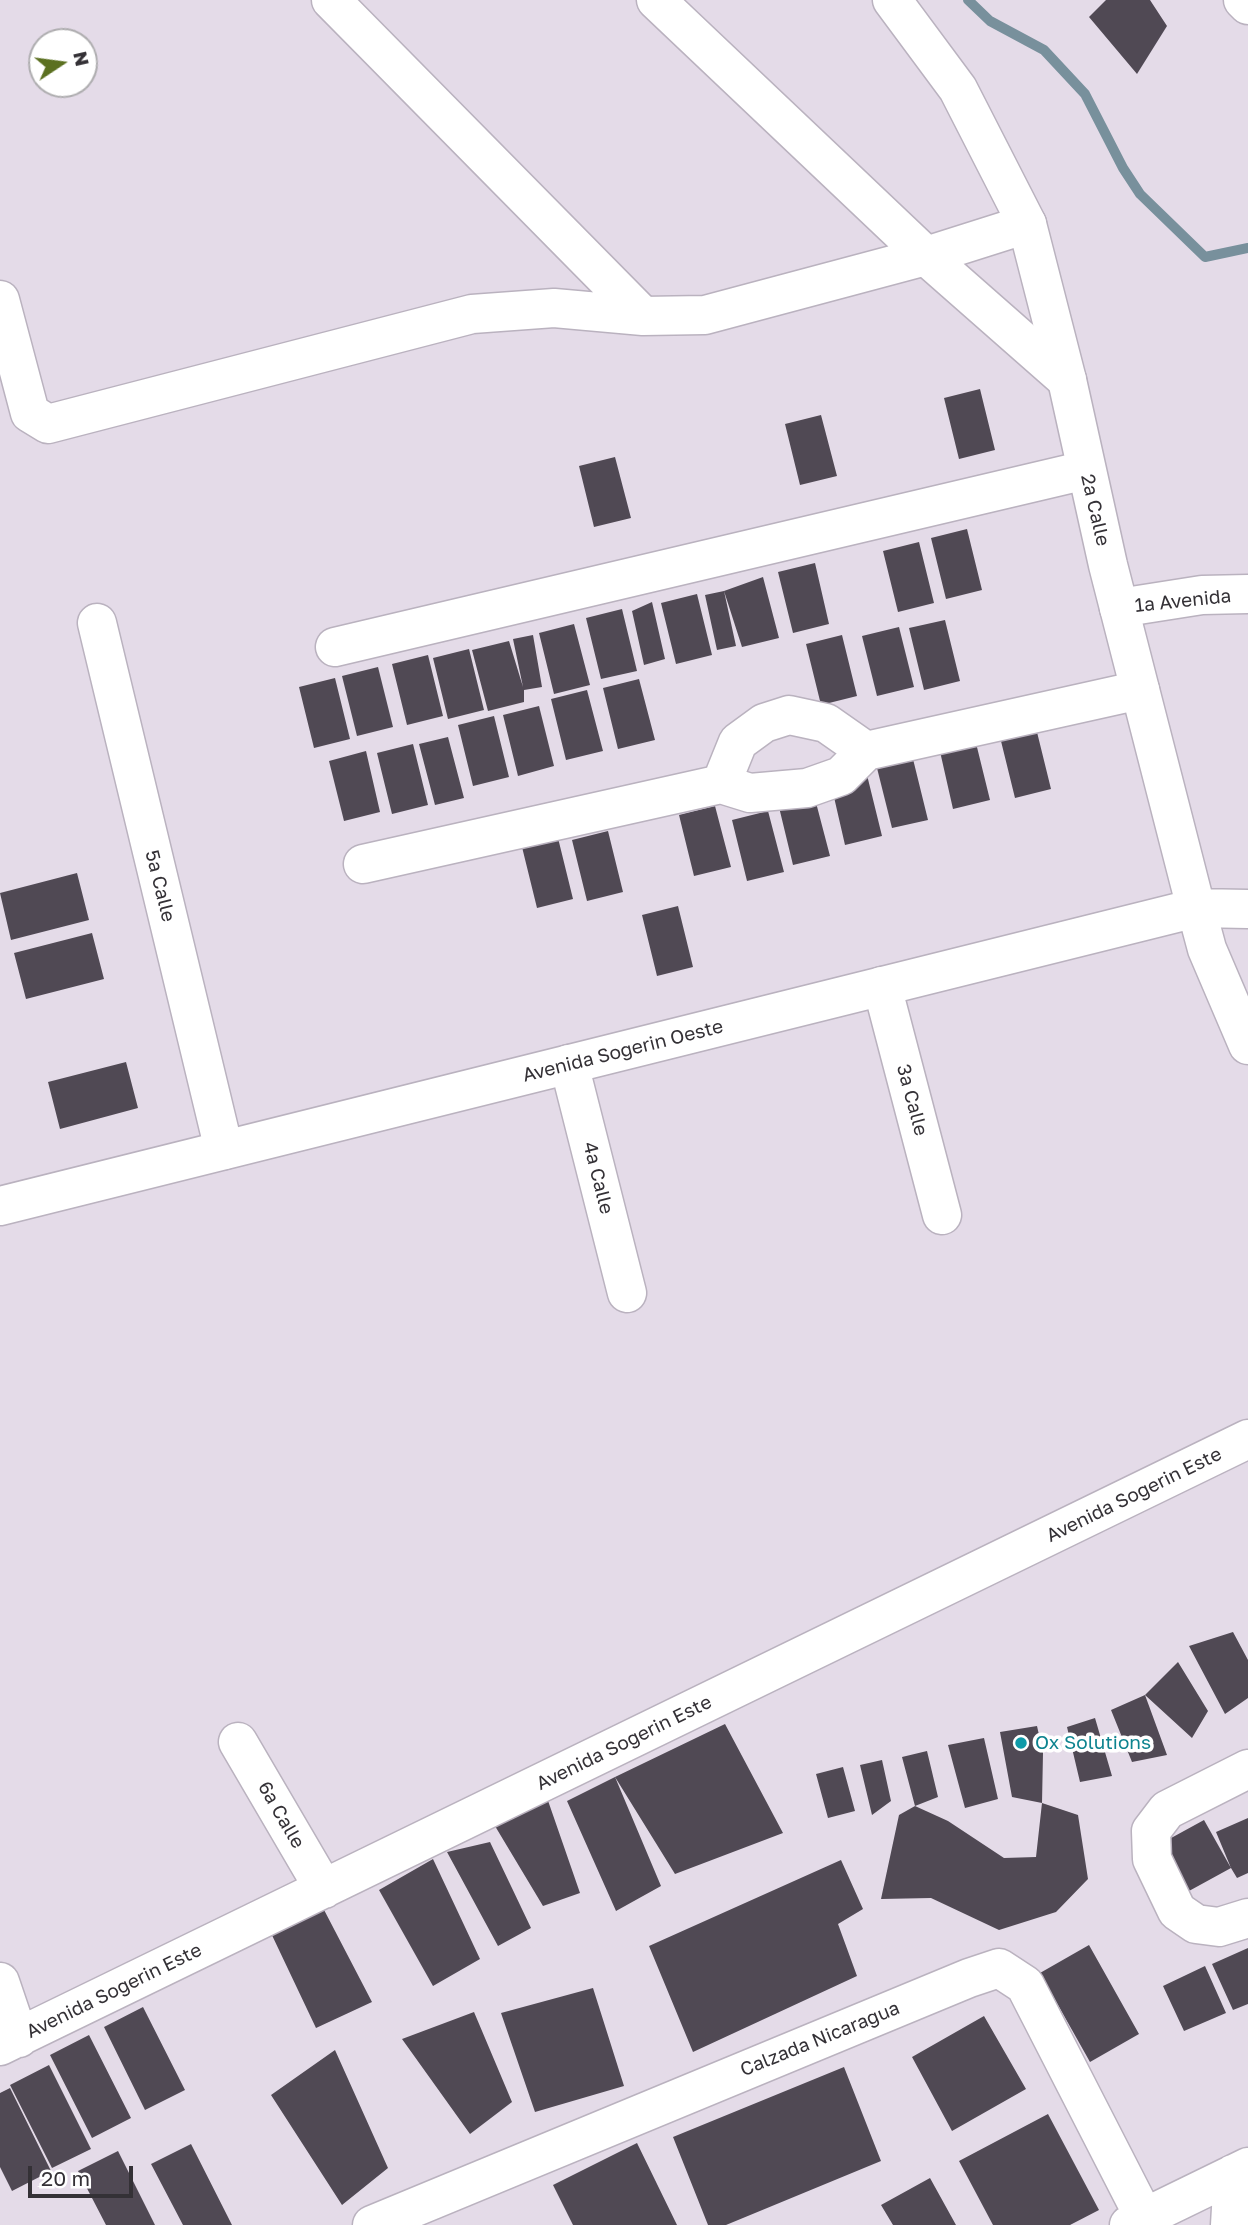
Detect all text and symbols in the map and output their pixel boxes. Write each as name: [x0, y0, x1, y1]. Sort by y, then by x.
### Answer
north arrow: [28, 28, 98, 98]
text: N: [69, 49, 95, 68]
street label: 2a Calle: [1076, 472, 1114, 548]
street label: 1a Avenida: [1134, 585, 1232, 617]
street label: 5a Calle: [140, 848, 180, 924]
street label: Avenida Sogerin Oeste: [520, 1015, 726, 1087]
street label: 3a Calle: [892, 1062, 932, 1138]
street label: 4a Calle: [578, 1139, 618, 1217]
street label: Avenida Sogerin Este: [1043, 1443, 1225, 1547]
street label: Avenida Sogerin Este: [533, 1691, 715, 1795]
place label: Ox Solutions: [1035, 1732, 1151, 1754]
marker: Ox Solutions: [1013, 1735, 1029, 1751]
street label: 6a Calle: [253, 1777, 309, 1853]
street label: Avenida Sogerin Este: [23, 1939, 205, 2043]
street label: Calzada Nicaragua: [737, 1997, 903, 2081]
scale bar: [32, 2152, 136, 2196]
text: 20 m: [41, 2165, 90, 2191]

